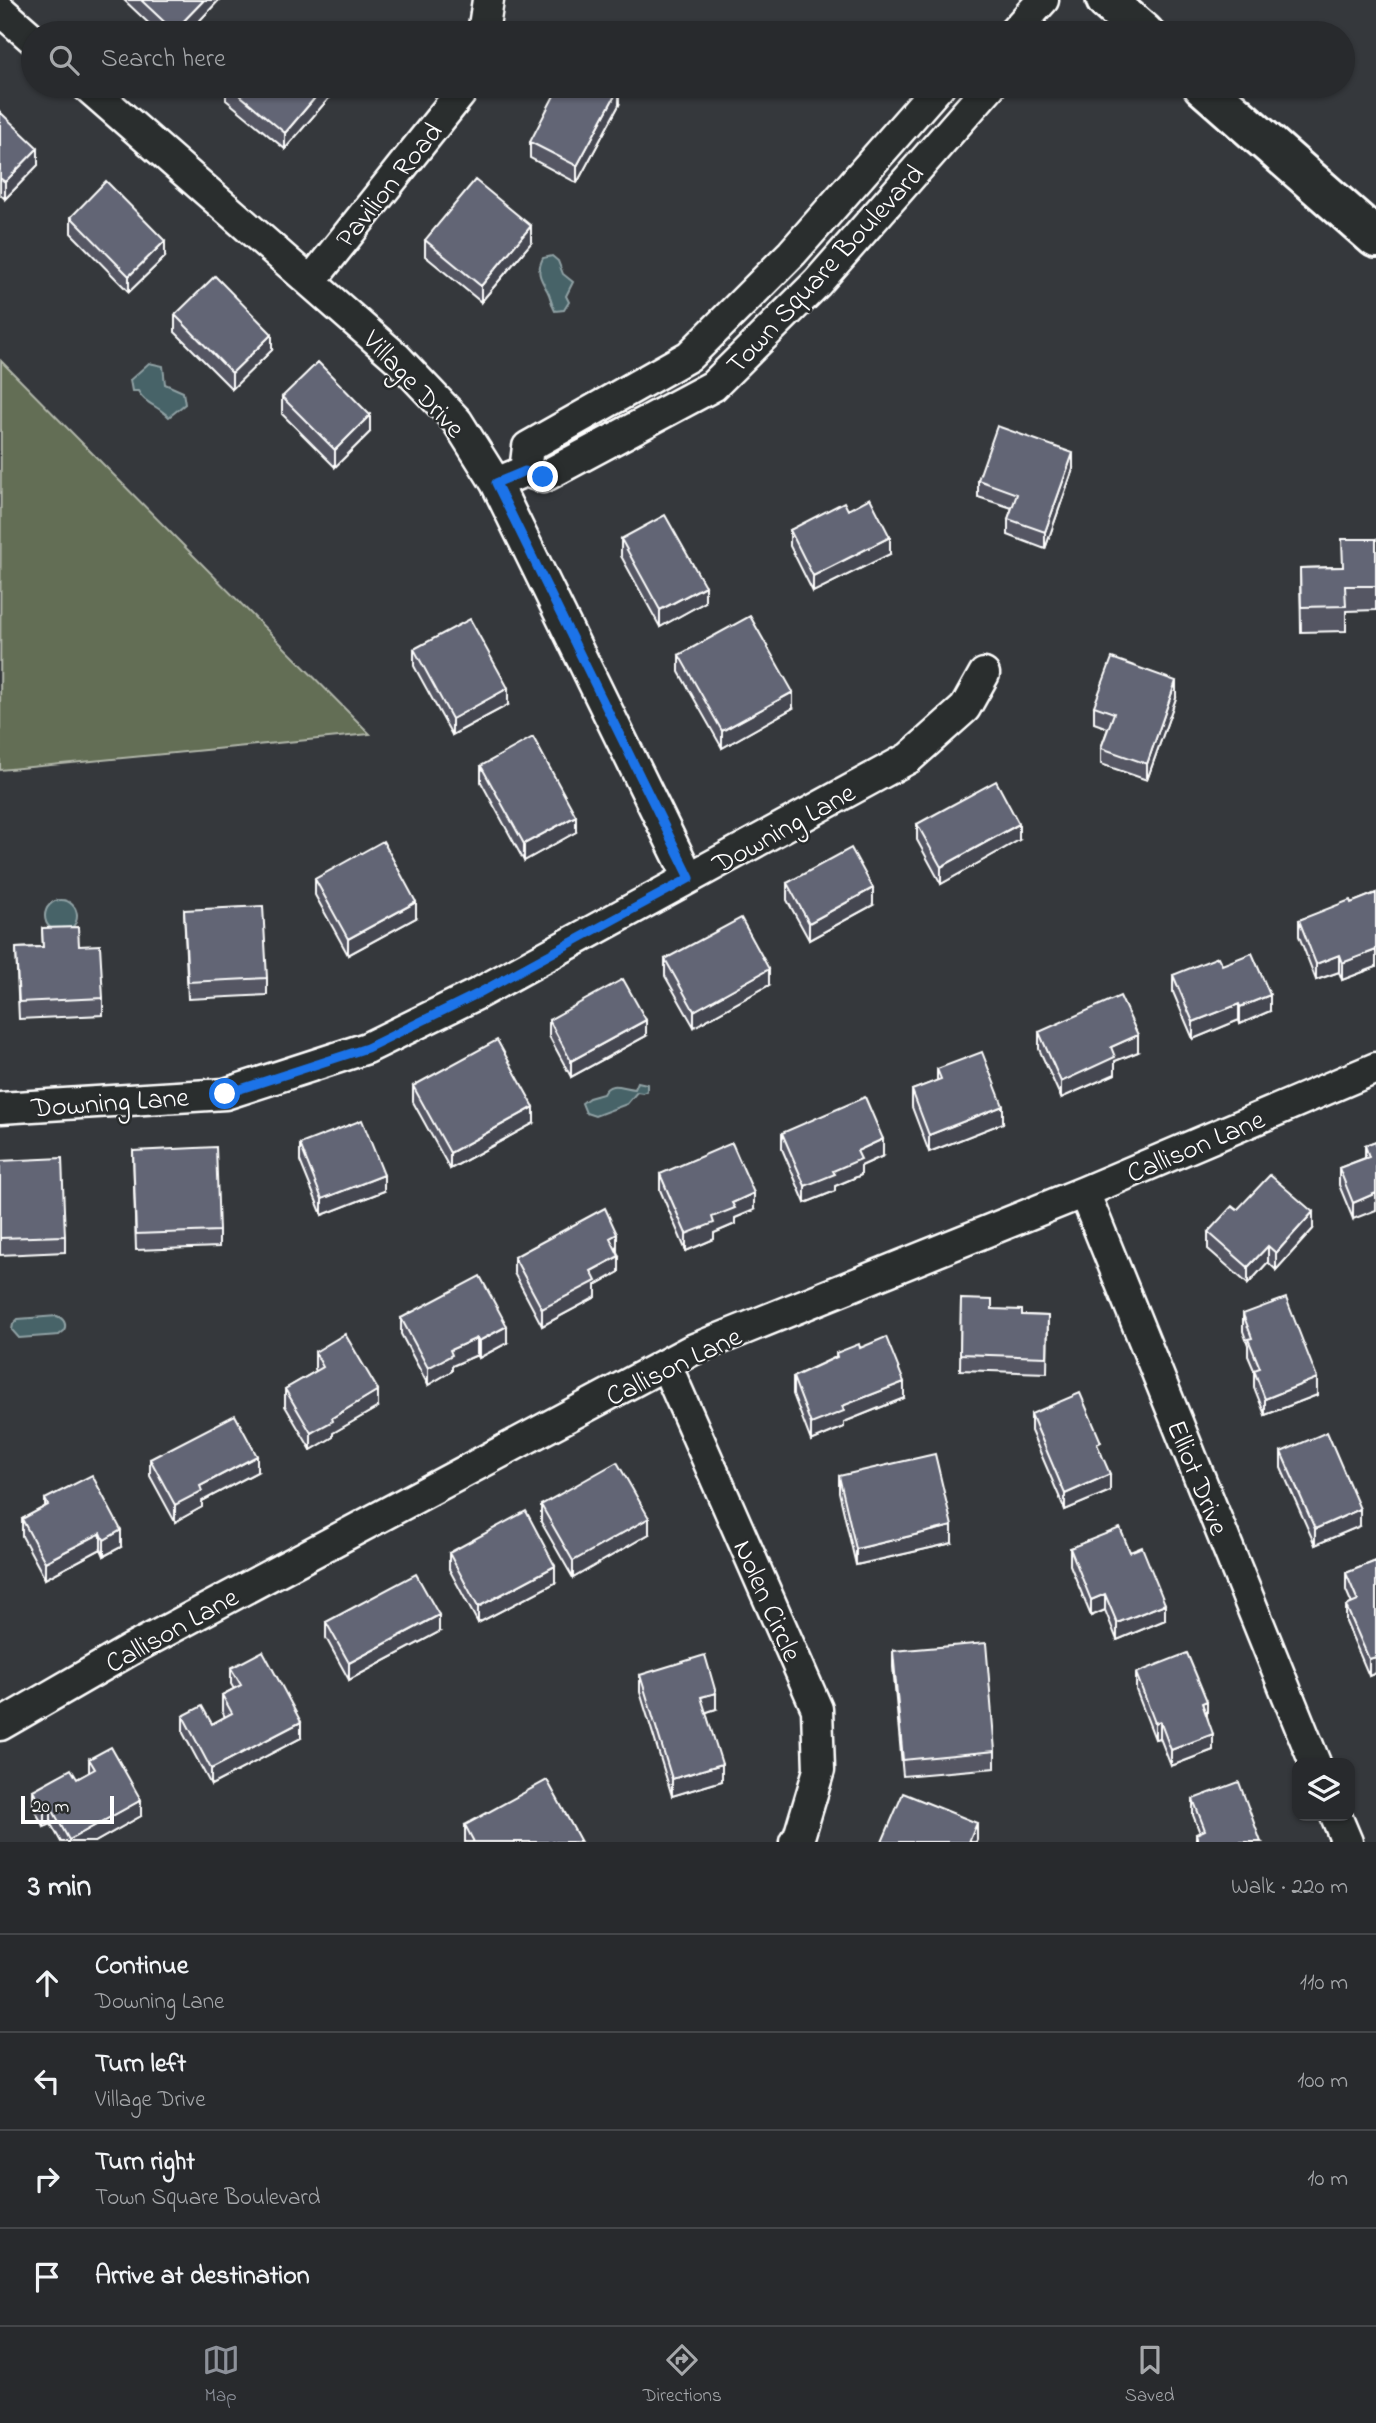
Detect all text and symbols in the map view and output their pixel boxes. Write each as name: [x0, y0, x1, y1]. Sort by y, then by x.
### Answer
search box: [21, 21, 1355, 98]
icon: search: [45, 41, 83, 79]
text: Search here: [101, 41, 226, 79]
street label: Pavilion Road: [327, 114, 454, 258]
street label: Town Square Boulevard: [718, 156, 935, 385]
street label: Village Drive: [351, 321, 474, 449]
route end: [527, 461, 558, 492]
street label: Downing Lane: [705, 774, 864, 887]
route start: [209, 1078, 240, 1109]
street label: Downing Lane: [29, 1079, 191, 1131]
street label: Callison Lane: [1121, 1101, 1272, 1196]
street label: Callison Lane: [600, 1317, 750, 1419]
street label: Elliot Drive: [1154, 1415, 1238, 1542]
street label: Nolen Circle: [721, 1534, 811, 1669]
street label: Callison Lane: [99, 1578, 247, 1685]
map controls: [1292, 1758, 1355, 1821]
button: layers: [1292, 1758, 1355, 1821]
scale bar: [21, 1793, 114, 1825]
text: 20 m: [32, 1794, 69, 1821]
text: 3 min: [28, 1866, 91, 1910]
text: Walk · 220 m: [1231, 1871, 1348, 1904]
text: Continue: [95, 1948, 188, 1986]
icon: ahead: [28, 1964, 66, 2002]
text: 110 m: [1300, 1967, 1348, 2000]
text: Downing Lane: [95, 1986, 224, 2019]
text: Turn left: [95, 2046, 186, 2084]
icon: left: [28, 2062, 66, 2100]
text: 100 m: [1297, 2065, 1348, 2098]
text: Village Drive: [95, 2084, 206, 2117]
text: Turn right: [95, 2144, 195, 2182]
icon: right: [28, 2160, 66, 2198]
text: 10 m: [1307, 2163, 1348, 2196]
text: Town Square Boulevard: [95, 2182, 320, 2215]
icon: arrive: [28, 2258, 66, 2296]
text: Arrive at destination: [95, 2258, 310, 2296]
tab: Map: [202, 2341, 240, 2410]
tab: Directions: [643, 2341, 722, 2410]
tab: Saved: [1125, 2341, 1174, 2410]

